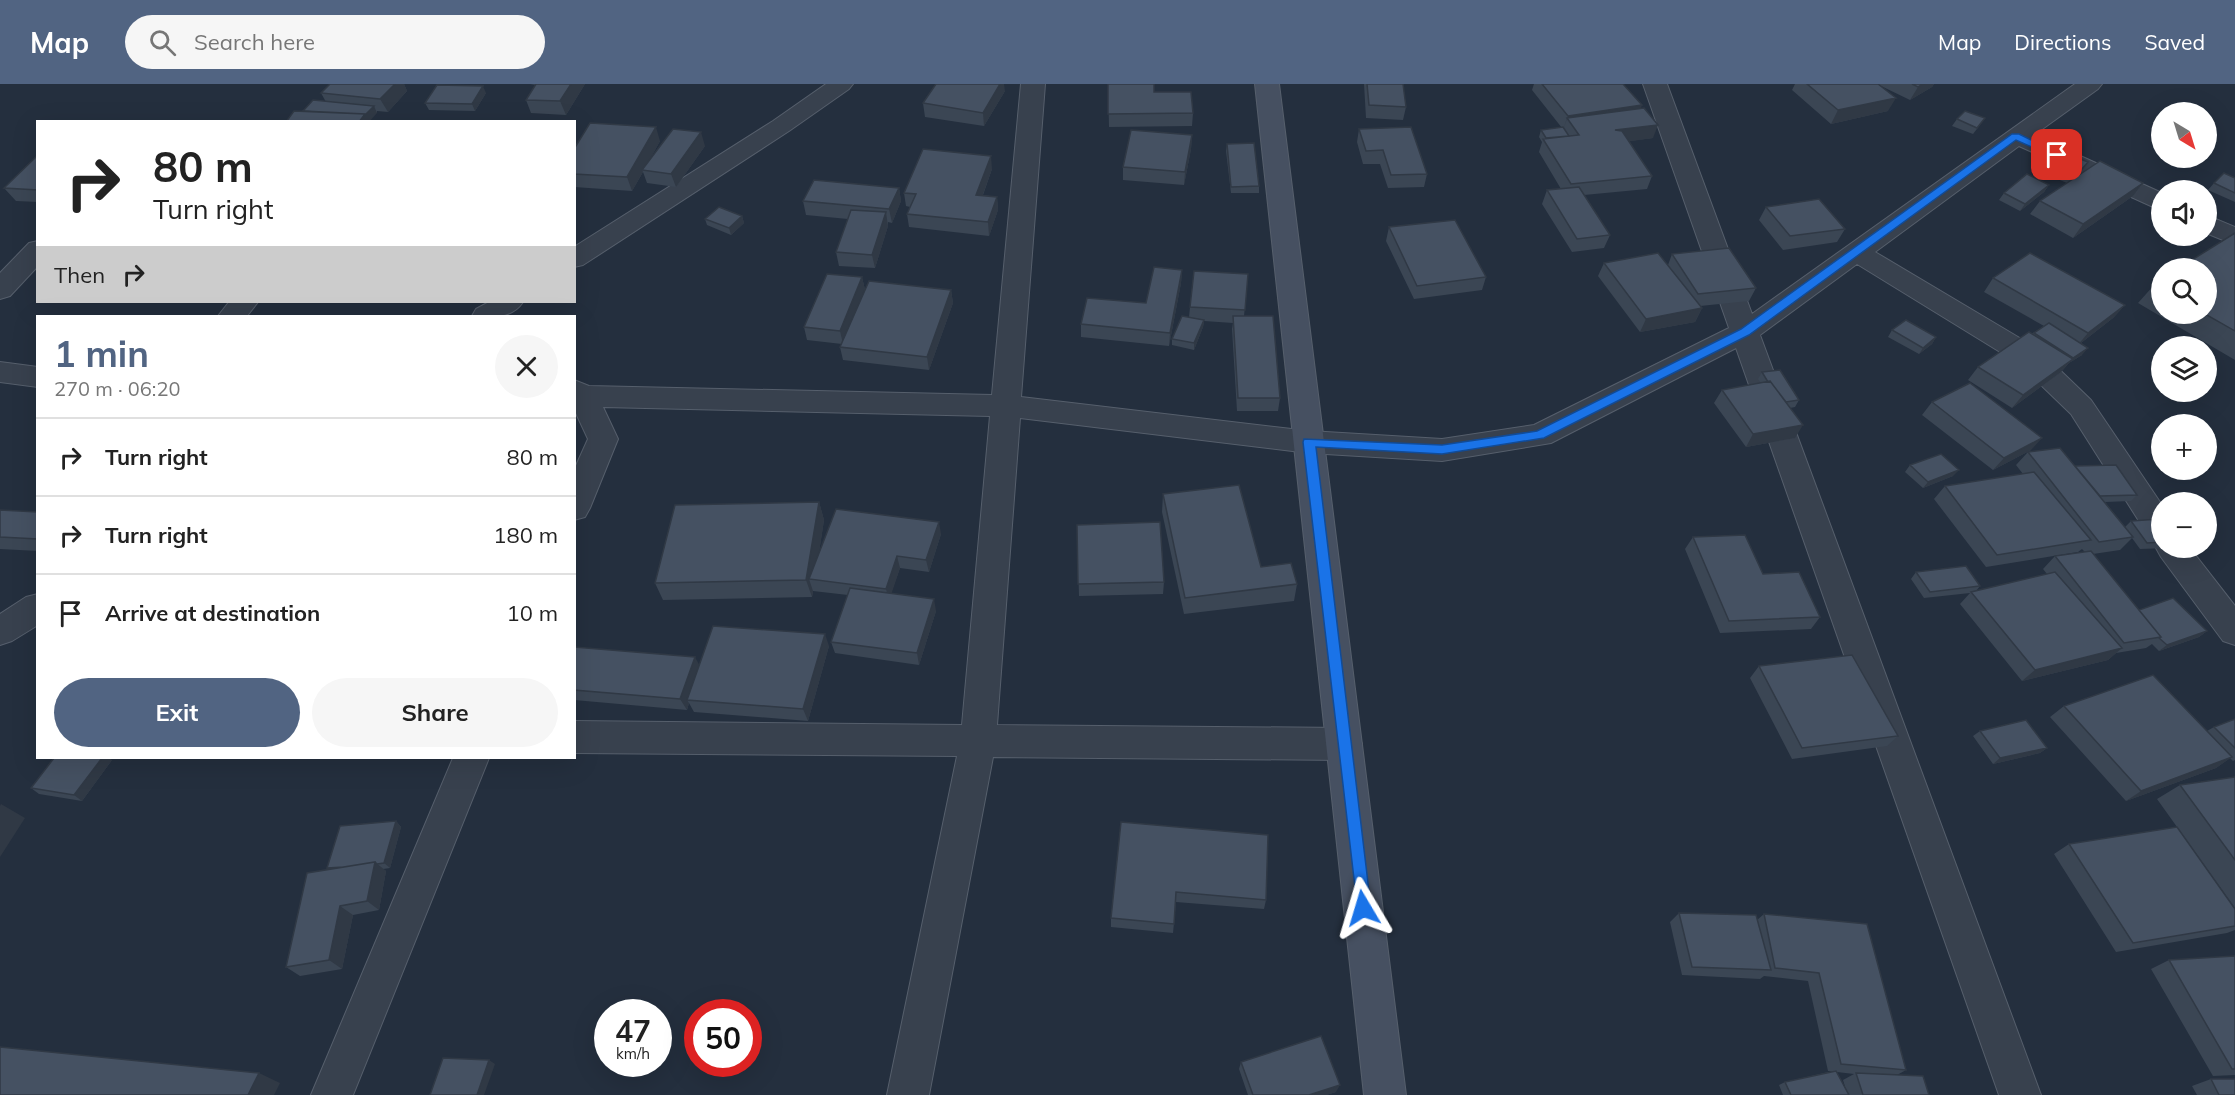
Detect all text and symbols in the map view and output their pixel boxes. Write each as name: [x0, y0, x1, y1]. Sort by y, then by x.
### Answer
search box: [125, 15, 545, 69]
text: Map: [30, 25, 89, 60]
icon: search: [146, 26, 179, 59]
text: Search here: [194, 28, 315, 56]
text: Map: [1938, 29, 1981, 55]
text: Directions: [2014, 29, 2111, 55]
text: Saved: [2144, 29, 2205, 55]
north arrow: [2151, 102, 2217, 168]
map controls: [2151, 102, 2217, 558]
pin: [2031, 129, 2082, 180]
icon: arrive: [2040, 138, 2073, 171]
text: 80 m: [153, 140, 253, 193]
icon: right: [54, 144, 132, 222]
button: sound: [2151, 180, 2217, 246]
text: Turn right: [153, 192, 273, 226]
icon: right: [117, 258, 150, 291]
button: search: [2151, 258, 2217, 324]
text: Then: [54, 261, 105, 289]
text: 1 min: [54, 331, 149, 376]
button: close: [495, 335, 558, 398]
button: layers: [2151, 336, 2217, 402]
text: 270 m · 06:20: [54, 376, 180, 401]
button: +: [2151, 414, 2217, 480]
icon: right: [54, 441, 87, 474]
text: Turn right: [105, 443, 208, 471]
text: 80 m: [507, 443, 558, 471]
button: −: [2151, 492, 2217, 558]
icon: right: [54, 519, 87, 552]
text: Turn right: [105, 521, 208, 549]
text: 180 m: [493, 521, 558, 549]
icon: arrive: [54, 597, 87, 630]
text: Arrive at destination: [105, 599, 320, 627]
text: 10 m: [507, 599, 558, 627]
button: Exit: [54, 678, 300, 747]
button: Share: [312, 678, 558, 747]
position arrow: [1331, 876, 1395, 940]
speed limit sign: 50: [684, 999, 762, 1077]
text: 47: [615, 1012, 651, 1050]
text: km/h: [616, 1044, 650, 1063]

